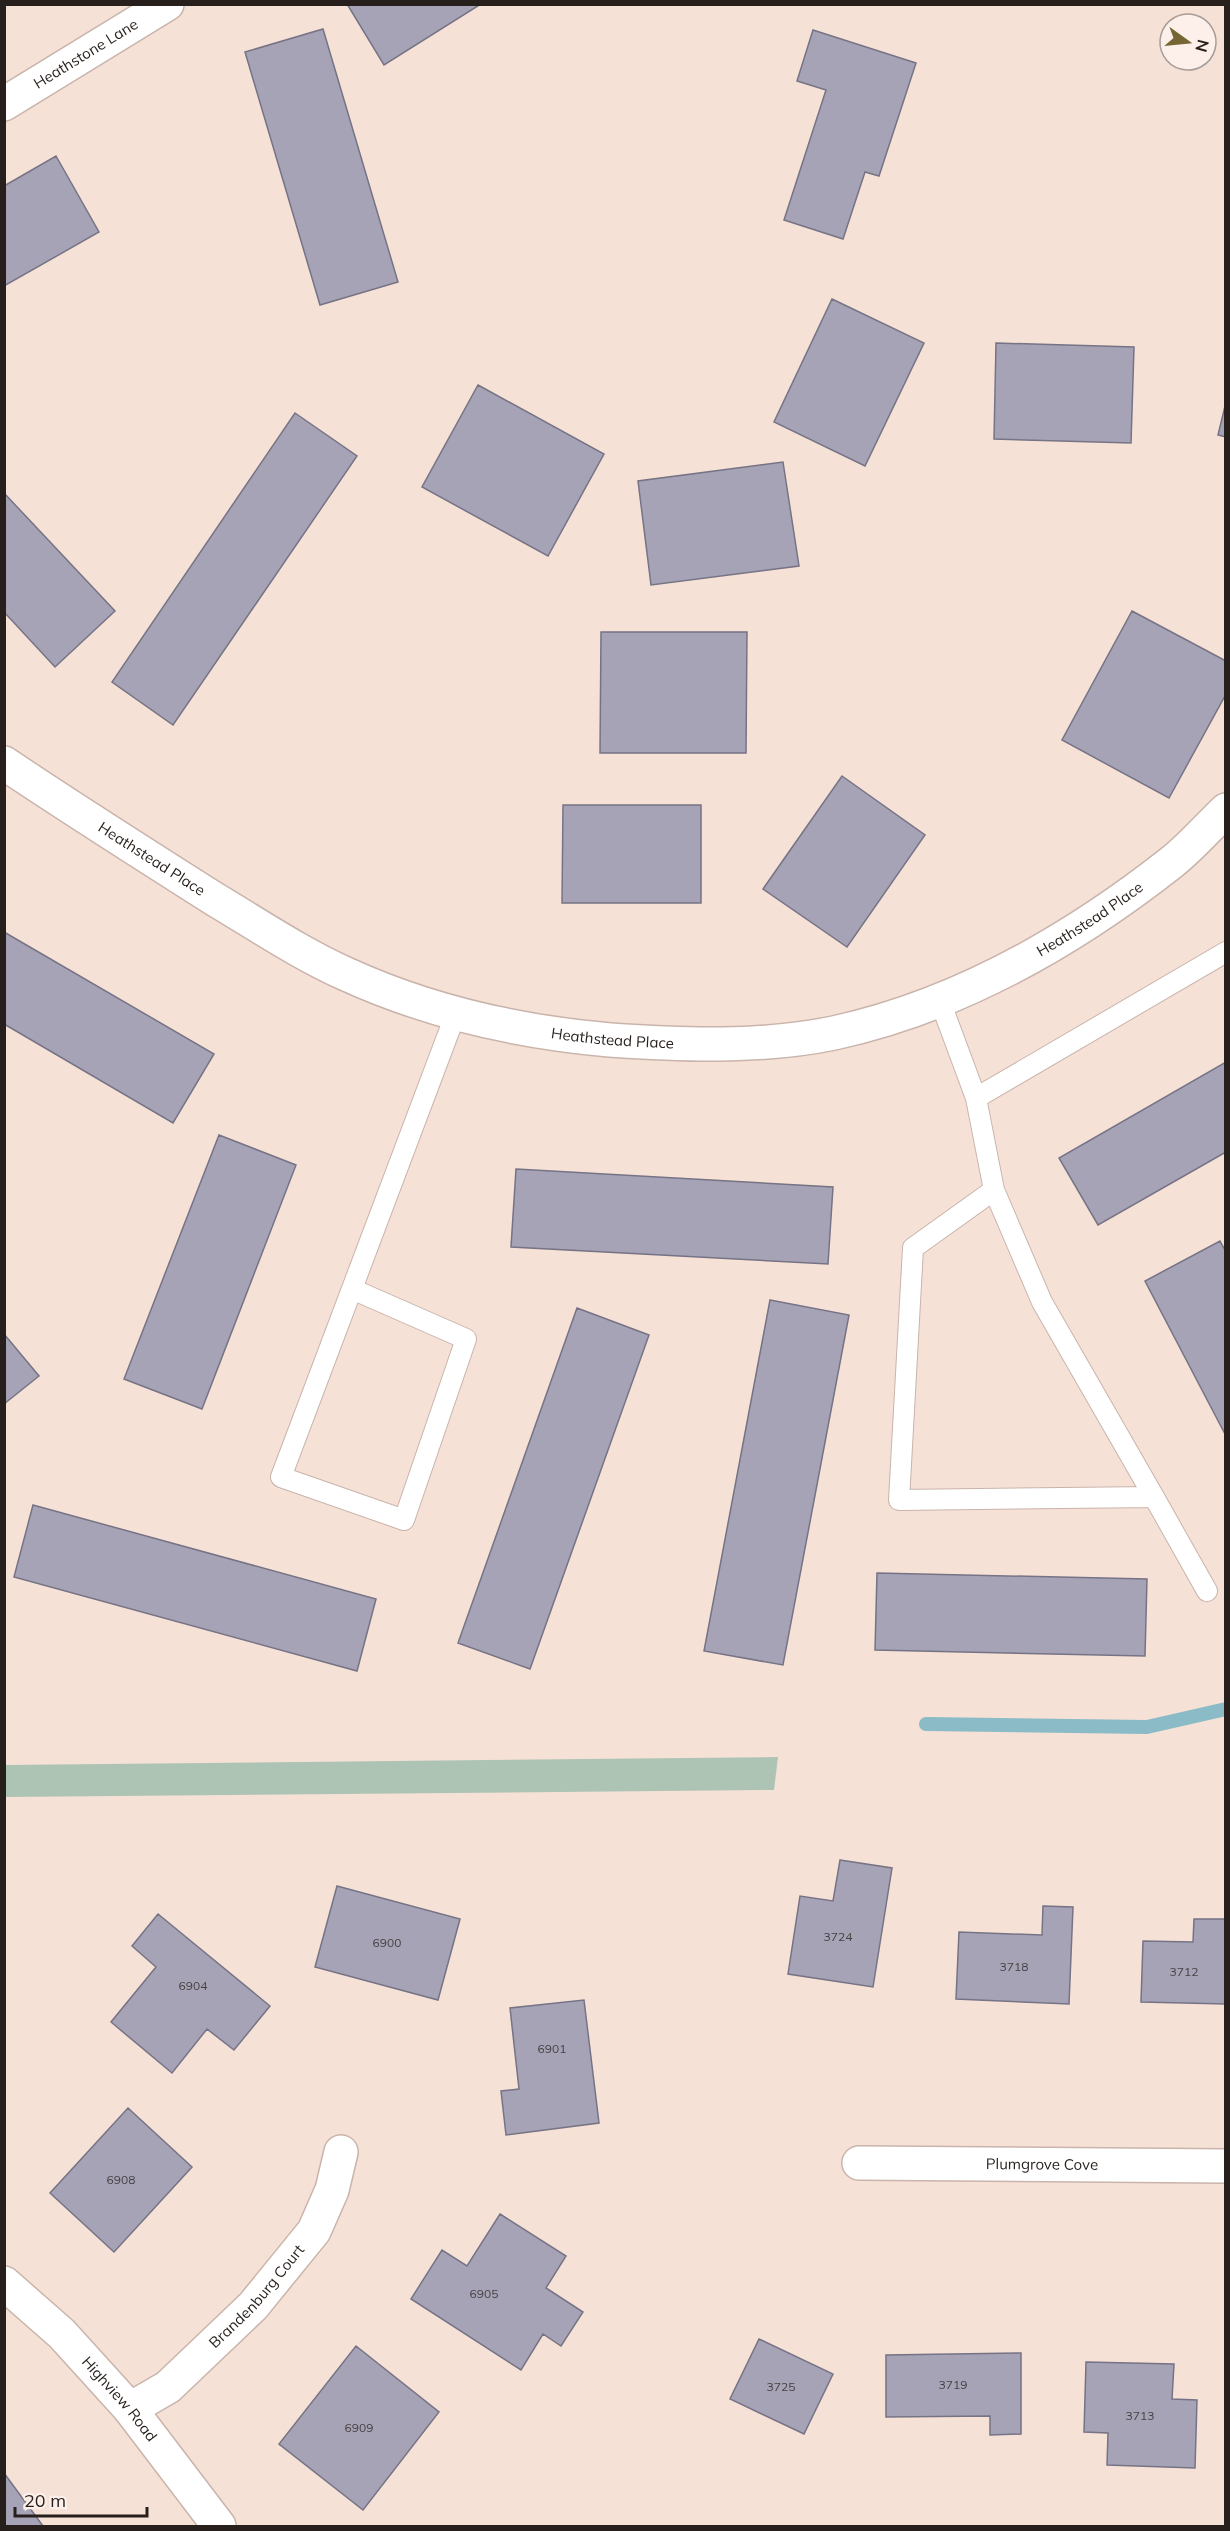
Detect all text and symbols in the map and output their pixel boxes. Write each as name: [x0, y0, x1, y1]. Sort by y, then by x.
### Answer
north arrow: [1158, 12, 1218, 72]
street label: Heathstone Lane: [30, 14, 141, 93]
text: N: [1191, 37, 1214, 54]
street label: Heathstead Place: [95, 817, 209, 900]
street label: Heathstead Place: [1033, 877, 1147, 961]
street label: Heathstead Place: [550, 1023, 674, 1052]
house number: 3724: [824, 1929, 852, 1944]
house number: 6900: [373, 1935, 401, 1950]
house number: 3718: [1000, 1959, 1028, 1974]
house number: 3712: [1170, 1964, 1198, 1979]
house number: 6904: [179, 1978, 207, 1993]
house number: 6901: [538, 2041, 566, 2056]
street label: Plumgrove Cove: [986, 2154, 1098, 2174]
house number: 6908: [107, 2172, 135, 2187]
street label: Brandenburg Court: [205, 2240, 308, 2352]
house number: 6905: [470, 2286, 498, 2301]
street label: Highview Road: [78, 2352, 161, 2445]
house number: 3719: [939, 2377, 967, 2392]
house number: 3725: [767, 2379, 795, 2394]
house number: 3713: [1126, 2408, 1154, 2423]
house number: 6909: [345, 2420, 373, 2435]
scale bar: [15, 2480, 147, 2518]
text: 20 m: [24, 2489, 66, 2512]

